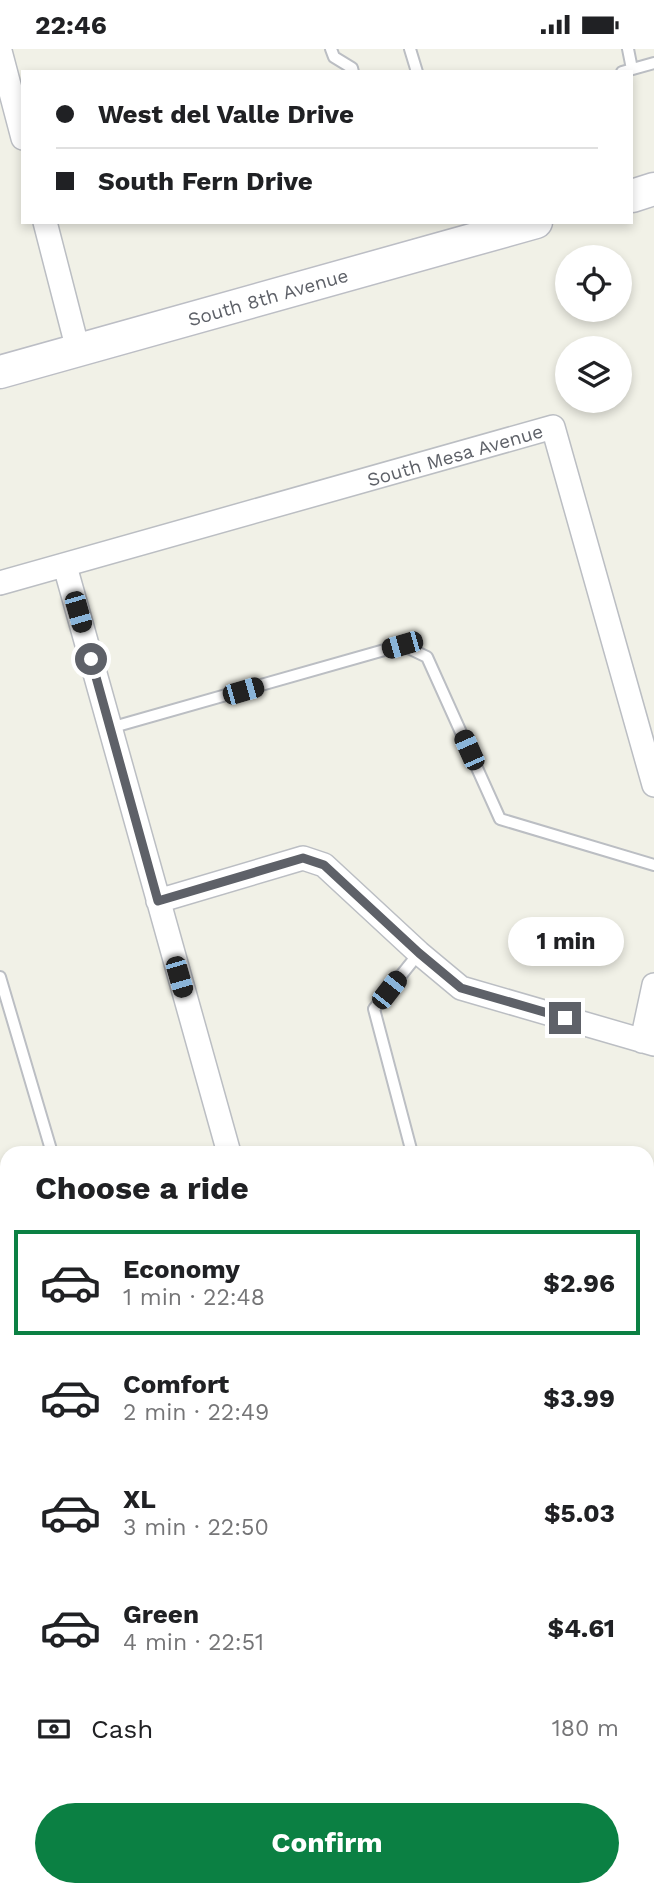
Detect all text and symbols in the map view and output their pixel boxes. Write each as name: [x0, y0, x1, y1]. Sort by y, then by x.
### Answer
text: 22:46: [35, 10, 107, 40]
text: West del Valle Drive: [98, 99, 354, 129]
text: South Fern Drive: [98, 166, 313, 196]
map controls: [555, 245, 632, 413]
button: locate: [555, 245, 632, 322]
street label: South 8th Avenue: [185, 264, 351, 331]
button: layers: [555, 336, 632, 413]
street label: South Mesa Avenue: [365, 419, 546, 492]
car: [63, 589, 94, 635]
car: [379, 629, 426, 661]
route start: [75, 643, 107, 675]
car: [220, 675, 267, 707]
car: [451, 727, 488, 773]
callout: 1 min: [507, 916, 623, 965]
text: 1 min: [536, 928, 596, 955]
car: [164, 954, 195, 1000]
car: [368, 967, 411, 1013]
route end: [549, 1002, 581, 1034]
text: Choose a ride: [35, 1169, 249, 1207]
icon: car: [39, 1251, 102, 1314]
text: Economy: [123, 1254, 240, 1284]
text: $2.96: [543, 1268, 615, 1298]
text: 1 min · 22:48: [123, 1284, 265, 1311]
icon: car: [39, 1366, 102, 1429]
text: Comfort: [123, 1369, 229, 1399]
text: $3.99: [543, 1383, 615, 1413]
text: 2 min · 22:49: [123, 1399, 269, 1426]
icon: car: [39, 1481, 102, 1544]
text: XL: [123, 1484, 156, 1514]
text: $5.03: [544, 1498, 615, 1528]
text: 3 min · 22:50: [123, 1514, 269, 1541]
icon: car: [39, 1596, 102, 1659]
text: Green: [123, 1599, 199, 1629]
text: $4.61: [548, 1613, 615, 1643]
text: 4 min · 22:51: [123, 1629, 264, 1656]
icon: cash: [35, 1710, 73, 1748]
text: Cash: [91, 1714, 153, 1744]
text: 180 m: [552, 1715, 619, 1742]
button: Confirm: [35, 1803, 619, 1883]

